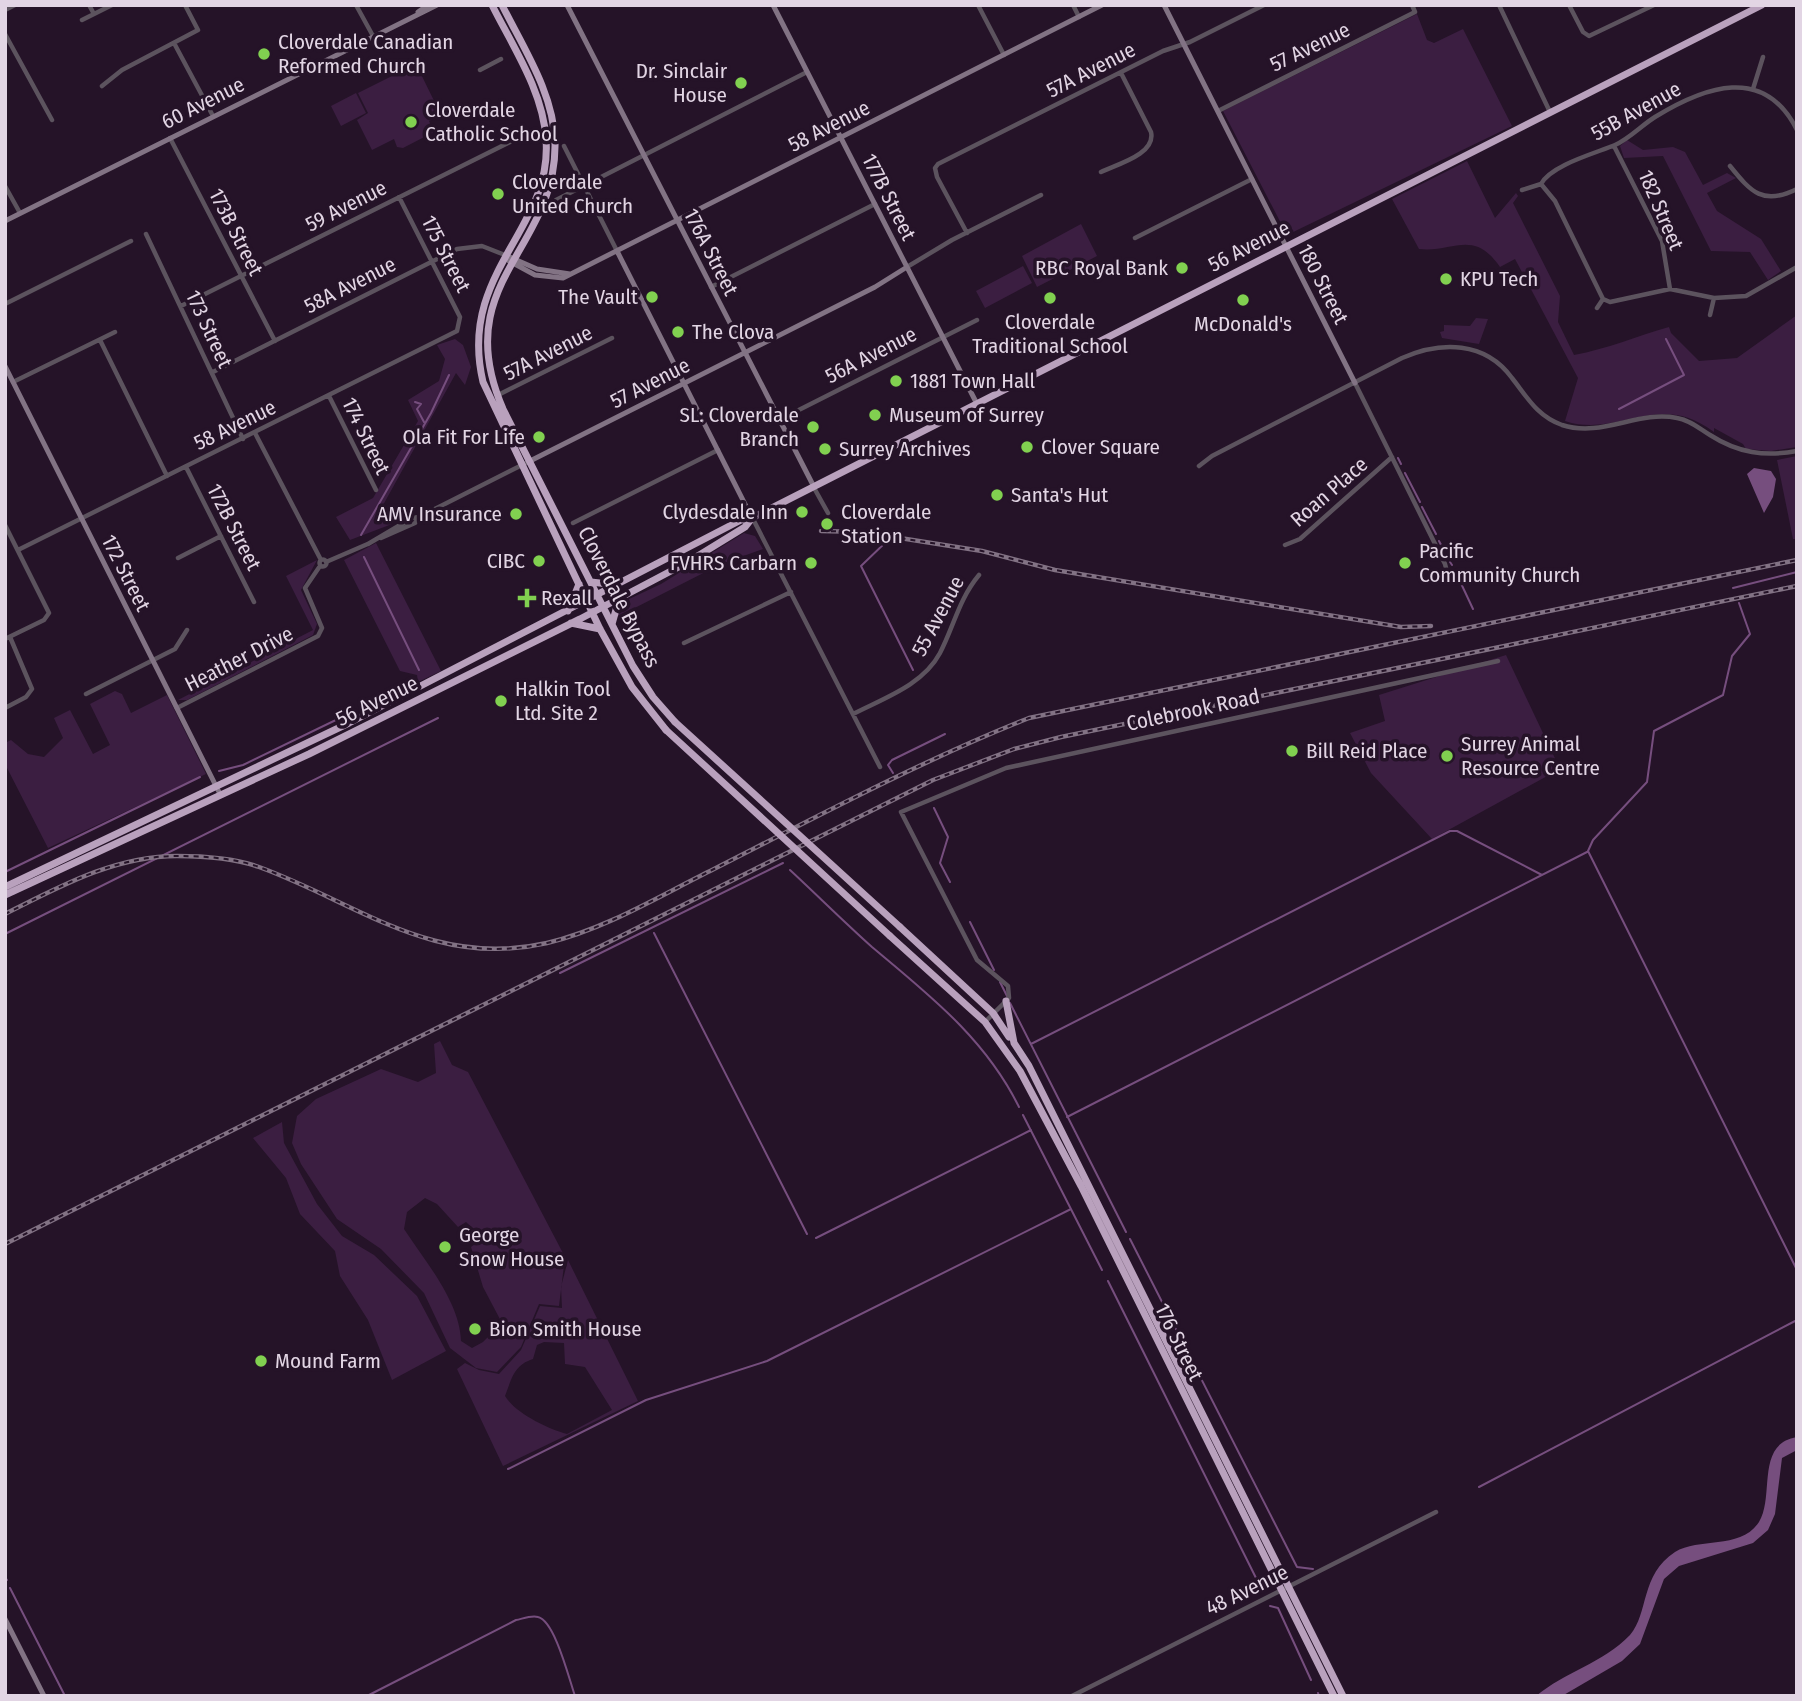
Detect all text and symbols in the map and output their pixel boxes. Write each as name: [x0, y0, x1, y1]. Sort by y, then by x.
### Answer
street label: 57 Avenue: [1266, 17, 1354, 77]
place label: Cloverdale Canadian Reformed Church: [278, 29, 453, 79]
street label: 57A Avenue: [1042, 37, 1140, 103]
marker: Cloverdale Canadian Reformed Church: [256, 46, 272, 62]
place label: Dr. Sinclair House: [636, 58, 728, 108]
street label: 60 Avenue: [157, 71, 249, 135]
marker: Dr. Sinclair House: [733, 75, 749, 91]
street label: 55B Avenue: [1587, 76, 1685, 146]
street label: 58 Avenue: [784, 94, 874, 158]
place label: Cloverdale Catholic School: [425, 97, 558, 147]
marker: Cloverdale Catholic School: [403, 114, 419, 130]
street label: 177B Street: [856, 150, 922, 245]
street label: 182 Street: [1633, 166, 1690, 254]
place label: Cloverdale United Church: [512, 169, 633, 219]
street label: 59 Avenue: [301, 175, 391, 237]
street label: 173B Street: [203, 184, 269, 280]
marker: Cloverdale United Church: [490, 186, 506, 202]
street label: 176A Street: [678, 204, 744, 300]
street label: 175 Street: [416, 211, 476, 297]
street label: 56 Avenue: [1204, 214, 1294, 278]
street label: 180 Street: [1292, 240, 1354, 328]
street label: 58A Avenue: [300, 251, 400, 319]
place label: RBC Royal Bank: [1035, 255, 1168, 281]
marker: RBC Royal Bank: [1174, 260, 1190, 276]
place label: KPU Tech: [1460, 266, 1538, 292]
marker: KPU Tech: [1438, 271, 1454, 287]
place label: The Vault: [558, 284, 638, 310]
street label: 173 Street: [180, 286, 238, 372]
marker: The Vault: [644, 289, 660, 305]
marker: Cloverdale Traditional School: [1042, 290, 1058, 306]
marker: McDonald's: [1235, 292, 1251, 308]
place label: Cloverdale Traditional School: [972, 309, 1128, 359]
place label: McDonald's: [1194, 311, 1292, 337]
place label: The Clova: [692, 319, 774, 345]
street label: 57A Avenue: [499, 320, 597, 386]
street label: 56A Avenue: [821, 321, 921, 389]
marker: The Clova: [670, 324, 686, 340]
street label: 57 Avenue: [606, 352, 694, 414]
place label: 1881 Town Hall: [910, 368, 1036, 394]
marker: 1881 Town Hall: [888, 373, 904, 389]
street label: 174 Street: [336, 393, 396, 479]
street label: 58 Avenue: [190, 394, 280, 456]
place label: SL: Cloverdale Branch: [680, 402, 799, 452]
place label: Museum of Surrey: [889, 402, 1044, 428]
marker: Museum of Surrey: [867, 407, 883, 423]
marker: SL: Cloverdale Branch: [805, 419, 821, 435]
place label: Ola Fit For Life: [403, 424, 525, 450]
marker: Ola Fit For Life: [531, 429, 547, 445]
place label: Clover Square: [1041, 434, 1160, 460]
place label: Surrey Archives: [839, 436, 971, 462]
marker: Clover Square: [1019, 439, 1035, 455]
marker: Surrey Archives: [817, 441, 833, 457]
street label: Roan Place: [1285, 451, 1373, 533]
street label: 172B Street: [201, 479, 267, 575]
place label: Santa's Hut: [1011, 482, 1108, 508]
marker: Santa's Hut: [989, 487, 1005, 503]
place label: Clydesdale Inn: [663, 499, 788, 525]
place label: Cloverdale Station: [841, 499, 931, 549]
place label: AMV Insurance: [377, 501, 502, 527]
marker: Clydesdale Inn: [794, 504, 810, 520]
marker: AMV Insurance: [508, 506, 524, 522]
marker: Cloverdale Station: [819, 516, 835, 532]
street label: Cloverdale Bypass: [572, 522, 666, 672]
street label: 172 Street: [96, 530, 156, 616]
place label: Pacific Community Church: [1419, 538, 1580, 588]
place label: CIBC: [487, 548, 525, 574]
place label: FVHRS Carbarn: [670, 550, 797, 576]
marker: CIBC: [531, 553, 547, 569]
marker: FVHRS Carbarn: [803, 555, 819, 571]
marker: Pacific Community Church: [1397, 555, 1413, 571]
street label: 55 Avenue: [906, 571, 970, 661]
place label: Rexall: [541, 585, 593, 611]
marker: Rexall: [519, 590, 535, 606]
street label: Heather Drive: [180, 621, 298, 697]
street label: 56 Avenue: [332, 670, 422, 732]
place label: Halkin Tool Ltd. Site 2: [515, 676, 611, 726]
street label: Colebrook Road: [1124, 683, 1262, 737]
marker: Halkin Tool Ltd. Site 2: [493, 693, 509, 709]
place label: Surrey Animal Resource Centre: [1461, 731, 1600, 781]
place label: Bill Reid Place: [1306, 738, 1427, 764]
marker: Bill Reid Place: [1284, 743, 1300, 759]
marker: Surrey Animal Resource Centre: [1439, 748, 1455, 764]
place label: George Snow House: [459, 1222, 564, 1272]
marker: George Snow House: [437, 1239, 453, 1255]
street label: 176 Street: [1149, 1299, 1209, 1385]
place label: Bion Smith House: [489, 1316, 642, 1342]
marker: Bion Smith House: [467, 1321, 483, 1337]
place label: Mound Farm: [275, 1348, 381, 1374]
marker: Mound Farm: [253, 1353, 269, 1369]
street label: 48 Avenue: [1201, 1559, 1293, 1621]

